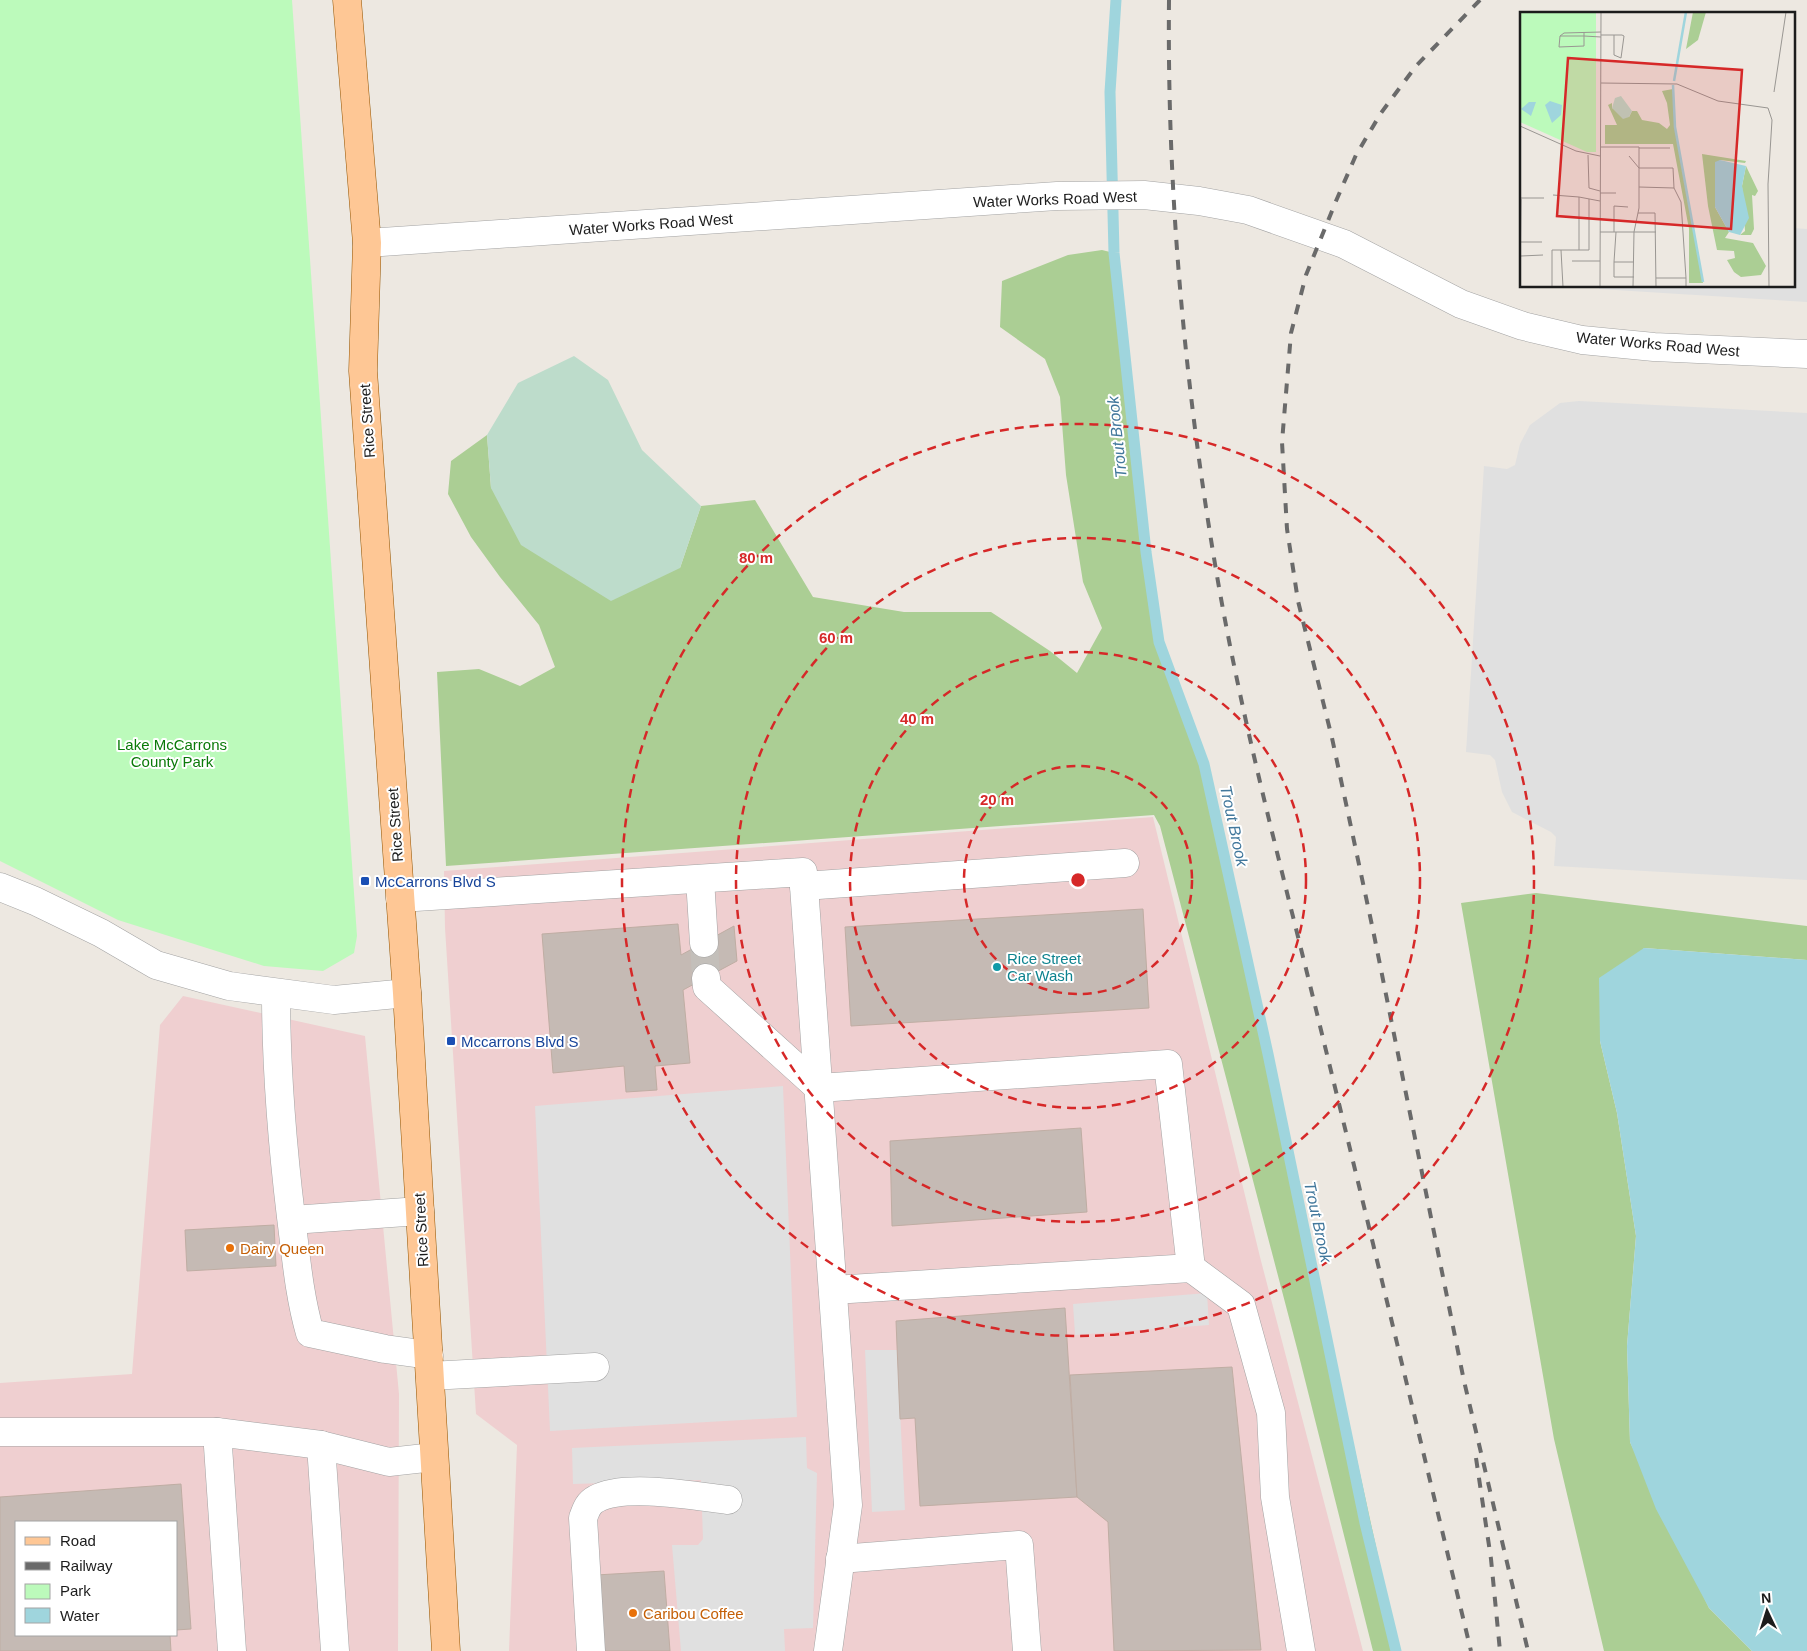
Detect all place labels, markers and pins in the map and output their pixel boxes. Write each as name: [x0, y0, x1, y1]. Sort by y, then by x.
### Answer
centre of rings: [1069, 871, 1087, 889]
place label: McCarrons Blvd S: [375, 873, 496, 890]
marker: McCarrons Blvd S: [359, 875, 371, 887]
place label: Rice Street Car Wash: [1007, 950, 1082, 984]
marker: Rice Street Car Wash: [991, 961, 1003, 973]
place label: Mccarrons Blvd S: [461, 1033, 579, 1050]
marker: Mccarrons Blvd S: [445, 1035, 457, 1047]
place label: Dairy Queen: [240, 1240, 324, 1257]
marker: Dairy Queen: [224, 1242, 236, 1254]
place label: Caribou Coffee: [643, 1605, 744, 1622]
marker: Caribou Coffee: [627, 1607, 639, 1619]

